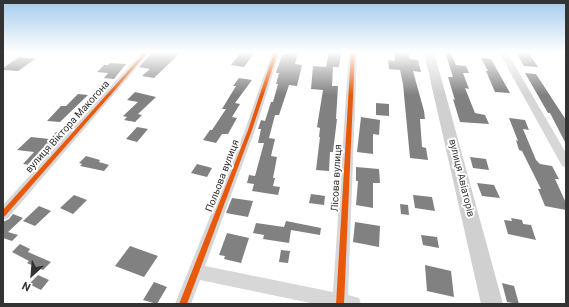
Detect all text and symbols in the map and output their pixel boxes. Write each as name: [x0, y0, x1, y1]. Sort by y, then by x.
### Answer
street label: вулиця Віктора Макогона: [23, 78, 113, 176]
street label: Польова вулиця: [204, 138, 242, 214]
street label: вулиця Авіаторів: [446, 138, 476, 218]
street label: Лісова вулиця: [329, 144, 345, 212]
north arrow: [12, 255, 52, 295]
text: N: [20, 279, 33, 294]

